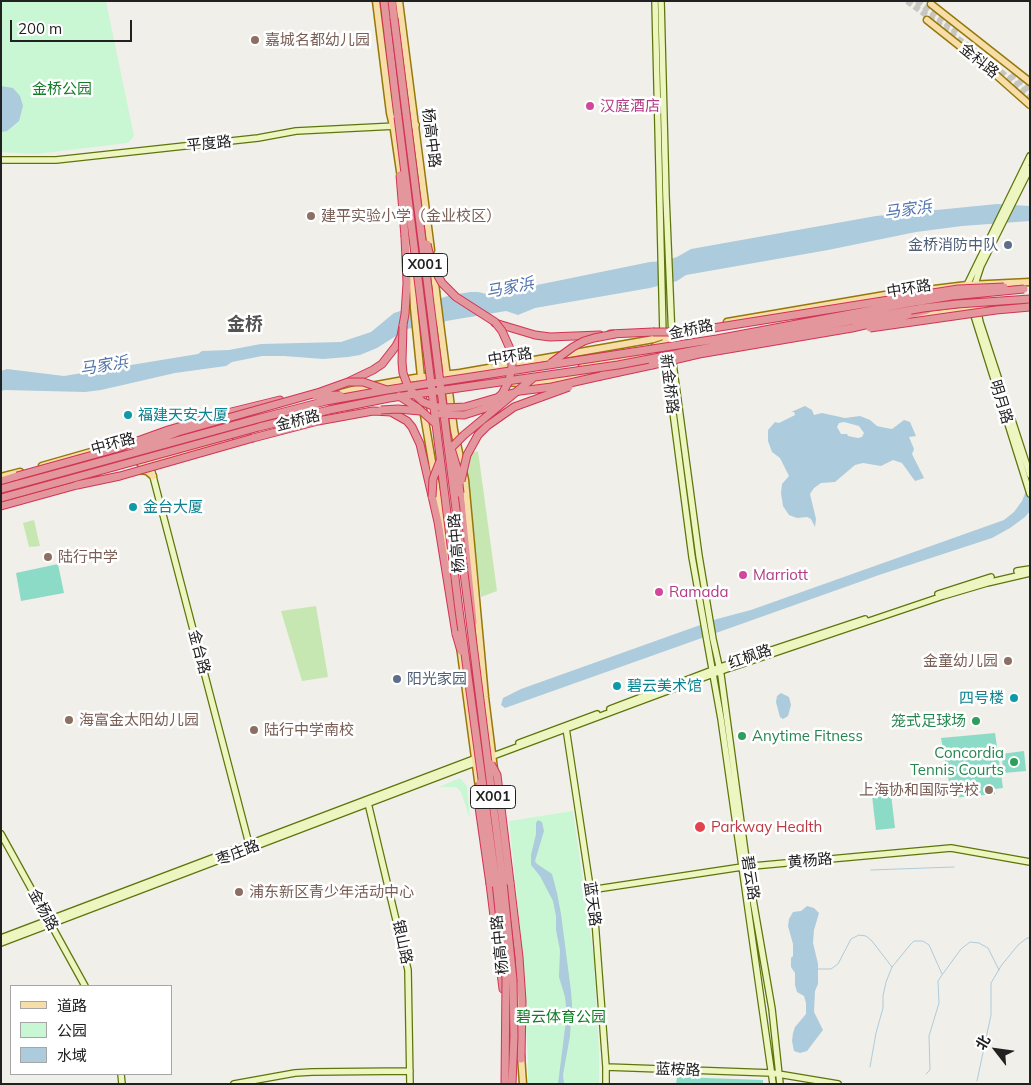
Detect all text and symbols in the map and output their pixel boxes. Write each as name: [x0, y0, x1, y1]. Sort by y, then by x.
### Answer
scale bar: [12, 10, 135, 42]
text: 200 m: [18, 19, 62, 38]
place label: 嘉城名都幼儿园: [265, 31, 370, 49]
marker: 嘉城名都幼儿园: [249, 34, 261, 46]
street label: 金科路: [956, 40, 1002, 82]
park label: 金桥公园: [32, 80, 92, 98]
place label: 汉庭酒店: [600, 97, 660, 115]
marker: 汉庭酒店: [584, 100, 596, 112]
street label: 杨高中路: [418, 107, 444, 169]
street label: 平度路: [186, 133, 232, 155]
water label: 马家浜: [883, 197, 933, 223]
place label: 建平实验小学（金业校区）: [321, 207, 501, 225]
marker: 建平实验小学（金业校区）: [305, 210, 317, 222]
place label: 金桥消防中队: [908, 236, 998, 254]
marker: 金桥消防中队: [1002, 239, 1014, 251]
road number: X001: [402, 254, 448, 276]
water label: 马家浜: [485, 274, 535, 302]
street label: 中环路: [885, 277, 933, 301]
district label: 金桥: [227, 314, 263, 336]
street label: 金桥路: [667, 317, 715, 343]
street label: 中环路: [486, 345, 534, 369]
water label: 马家浜: [79, 353, 129, 379]
street label: 新金桥路: [656, 353, 682, 415]
street label: 明月路: [986, 378, 1016, 426]
place label: 福建天安大厦: [138, 406, 228, 424]
street label: 金桥路: [274, 407, 322, 435]
marker: 福建天安大厦: [122, 409, 134, 421]
street label: 中环路: [89, 429, 137, 459]
place label: 金台大厦: [143, 498, 203, 516]
marker: 金台大厦: [127, 501, 139, 513]
street label: 杨高中路: [445, 512, 469, 574]
place label: 陆行中学: [58, 548, 118, 566]
marker: 陆行中学: [42, 551, 54, 563]
place label: Marriott: [753, 566, 808, 584]
marker: Marriott: [737, 569, 749, 581]
place label: Ramada: [669, 583, 729, 601]
marker: Ramada: [653, 586, 665, 598]
street label: 金台路: [184, 628, 214, 676]
street label: 红枫路: [726, 641, 774, 673]
place label: 金童幼儿园: [923, 652, 998, 670]
marker: 金童幼儿园: [1002, 655, 1014, 667]
place label: 阳光家园: [407, 670, 467, 688]
marker: 阳光家园: [391, 673, 403, 685]
place label: 碧云美术馆: [627, 677, 702, 695]
marker: 碧云美术馆: [611, 680, 623, 692]
place label: 四号楼: [959, 689, 1004, 707]
marker: 四号楼: [1008, 692, 1020, 704]
place label: 海富金太阳幼儿园: [79, 711, 199, 729]
place label: 笼式足球场: [891, 712, 966, 730]
marker: 海富金太阳幼儿园: [63, 714, 75, 726]
marker: 笼式足球场: [970, 715, 982, 727]
place label: 陆行中学南校: [264, 721, 354, 739]
marker: 陆行中学南校: [248, 724, 260, 736]
place label: Anytime Fitness: [752, 727, 863, 745]
marker: Anytime Fitness: [736, 730, 748, 742]
place label: Concordia Tennis Courts: [910, 744, 1004, 779]
marker: Concordia Tennis Courts: [1008, 756, 1020, 768]
place label: 上海协和国际学校: [859, 781, 979, 799]
marker: 上海协和国际学校: [983, 784, 995, 796]
road number: X001: [470, 786, 516, 809]
place label: Parkway Health: [711, 818, 822, 836]
marker: Parkway Health: [693, 820, 707, 834]
street label: 枣庄路: [214, 837, 262, 869]
street label: 黄杨路: [787, 850, 833, 872]
street label: 碧云路: [738, 854, 762, 902]
street label: 蓝天路: [580, 880, 604, 928]
place label: 浦东新区青少年活动中心: [249, 883, 414, 901]
street label: 金杨路: [24, 886, 62, 934]
marker: 浦东新区青少年活动中心: [233, 886, 245, 898]
street label: 杨高中路: [488, 914, 512, 976]
street label: 银山路: [389, 918, 415, 966]
legend: [10, 985, 172, 1075]
text: 道路: [57, 996, 87, 1015]
park label: 碧云体育公园: [516, 1008, 606, 1026]
text: 公园: [57, 1021, 87, 1040]
north arrow: [971, 1025, 1021, 1075]
text: 北: [972, 1032, 994, 1053]
text: 水域: [57, 1046, 87, 1065]
street label: 蓝桉路: [655, 1060, 701, 1080]

